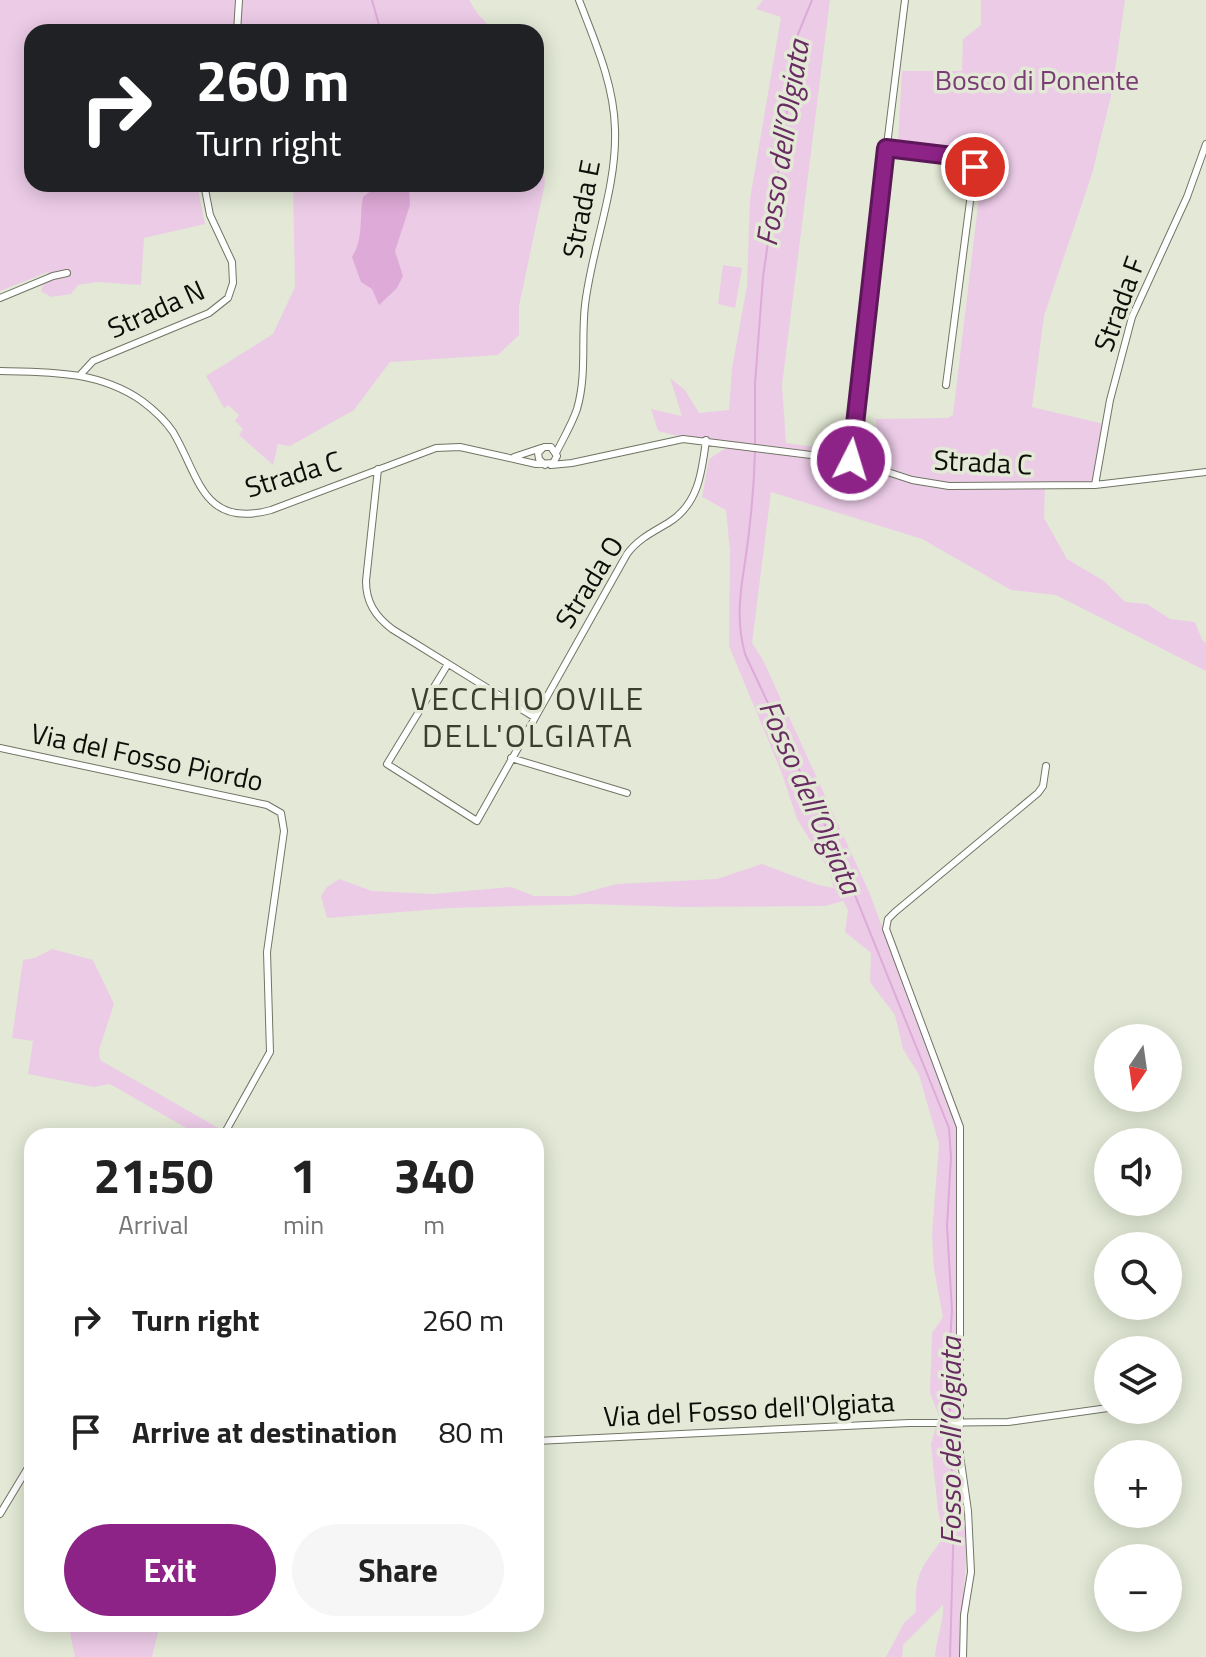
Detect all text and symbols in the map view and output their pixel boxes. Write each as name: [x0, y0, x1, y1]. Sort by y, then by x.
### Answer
water label: Fosso dell’Olgiata: [743, 35, 821, 249]
text: 260 m: [196, 38, 349, 123]
icon: right: [64, 56, 168, 160]
park label: Bosco di Ponente: [935, 58, 1139, 101]
text: Turn right: [196, 115, 341, 170]
pin: [941, 133, 1009, 201]
icon: arrive: [953, 145, 997, 189]
street label: Strada E: [550, 156, 611, 262]
street label: Strada F: [1082, 250, 1156, 357]
street label: Strada N: [100, 268, 211, 349]
position arrow: [809, 418, 893, 502]
street label: Strada C: [933, 437, 1033, 486]
street label: Strada C: [239, 439, 346, 509]
street label: Strada O: [543, 527, 634, 636]
district label: VECCHIO OVILE DELL'OLGIATA: [411, 674, 645, 759]
water label: Fosso dell’Olgiata: [748, 692, 875, 903]
street label: Via del Fosso Piordo: [27, 711, 267, 802]
north arrow: [1094, 1024, 1182, 1112]
map controls: [1094, 1024, 1182, 1632]
button: sound: [1094, 1128, 1182, 1216]
text: 21:50: [94, 1139, 213, 1212]
text: 1: [290, 1139, 317, 1212]
text: 340: [394, 1139, 474, 1212]
text: Arrival: [118, 1205, 189, 1244]
text: min: [283, 1205, 324, 1244]
text: m: [423, 1205, 445, 1244]
button: search: [1094, 1232, 1182, 1320]
text: Turn right: [132, 1297, 260, 1343]
text: 260 m: [422, 1297, 504, 1343]
icon: right: [64, 1298, 108, 1342]
water label: Fosso dell’Olgiata: [927, 1335, 973, 1545]
button: layers: [1094, 1336, 1182, 1424]
street label: Via del Fosso dell'Olgiata: [602, 1379, 896, 1438]
text: Arrive at destination: [132, 1409, 397, 1455]
text: 80 m: [439, 1409, 504, 1455]
icon: arrive: [64, 1410, 108, 1454]
button: +: [1094, 1440, 1182, 1528]
button: Exit: [64, 1524, 276, 1616]
button: Share: [292, 1524, 504, 1616]
button: −: [1094, 1544, 1182, 1632]

